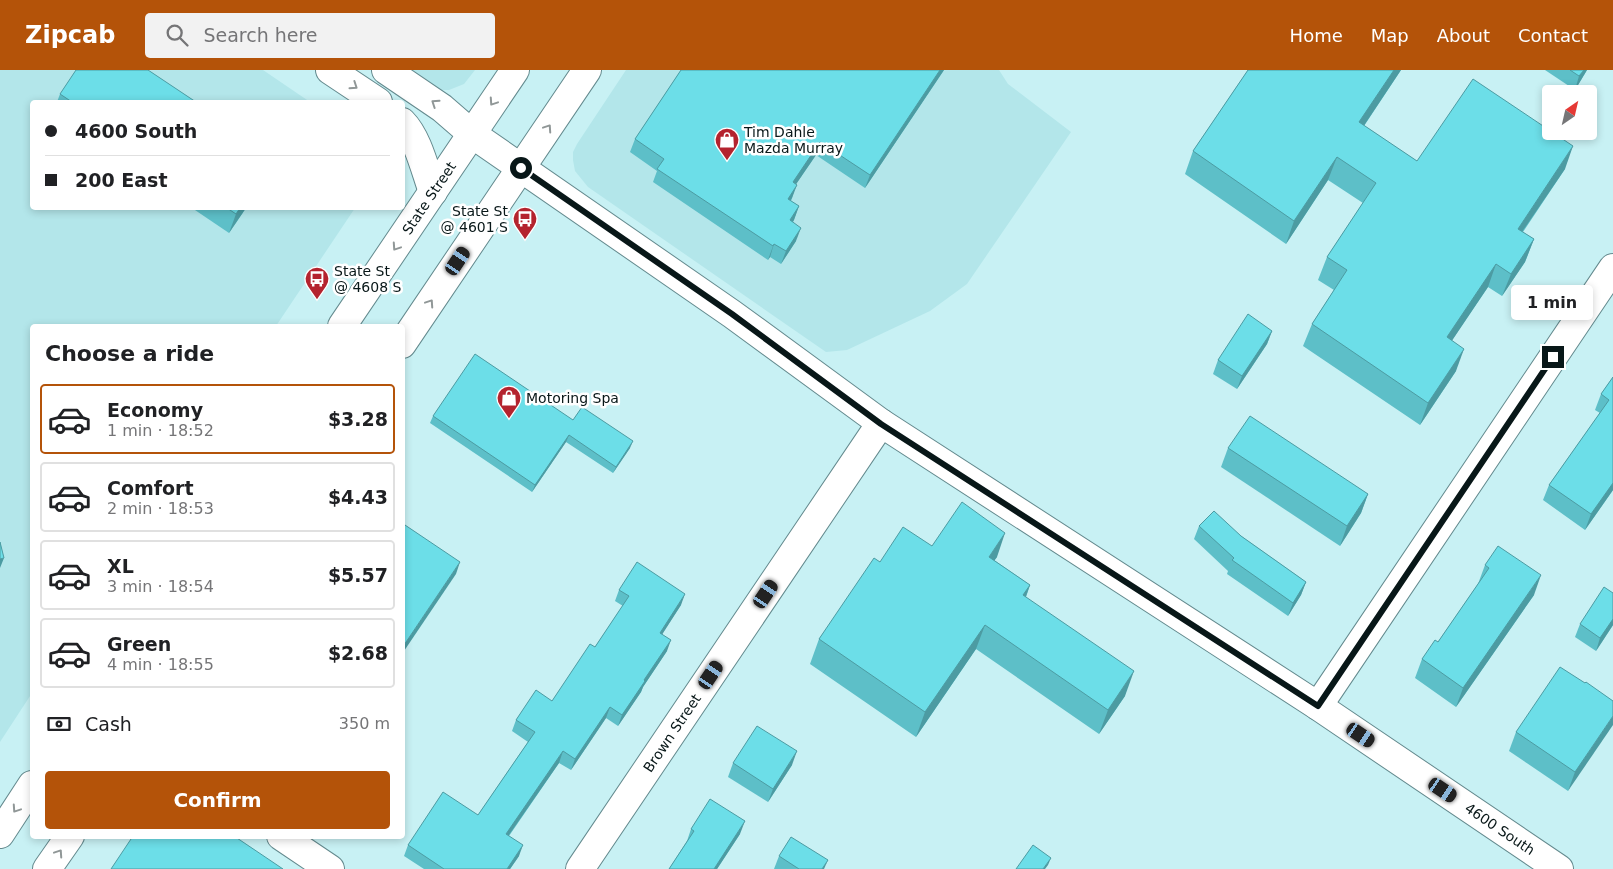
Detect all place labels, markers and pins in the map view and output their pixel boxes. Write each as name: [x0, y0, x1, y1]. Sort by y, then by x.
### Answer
place label: Tim Dahle Mazda Murray: [743, 124, 843, 156]
shop icon: Tim Dahle Mazda Murray: [714, 127, 740, 161]
place label: State St @ 4601 S: [441, 203, 509, 235]
bus stop icon: State St @ 4601 S: [512, 206, 538, 240]
place label: State St @ 4608 S: [334, 263, 402, 295]
bus stop icon: State St @ 4608 S: [304, 266, 330, 300]
shop icon: Motoring Spa: [496, 385, 522, 419]
place label: Motoring Spa: [526, 390, 619, 406]

